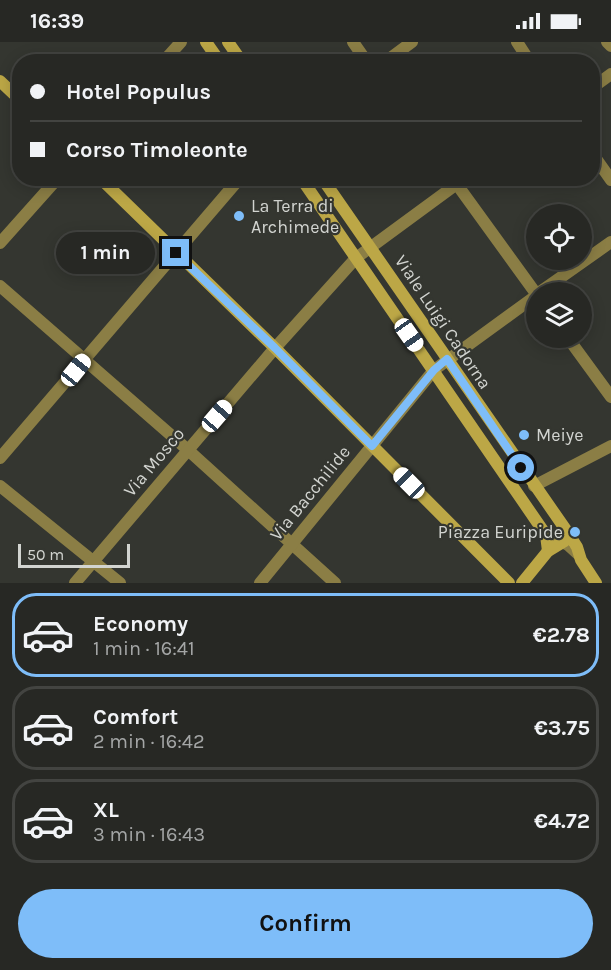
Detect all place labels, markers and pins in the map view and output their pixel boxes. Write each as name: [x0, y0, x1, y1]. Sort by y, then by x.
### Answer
place label: La Terra di Archimede: [251, 195, 339, 238]
marker: La Terra di Archimede: [232, 209, 246, 223]
place label: Meiye: [536, 424, 583, 446]
marker: Meiye: [517, 428, 531, 442]
place label: Piazza Euripide: [438, 521, 563, 543]
marker: Piazza Euripide: [568, 525, 582, 539]

